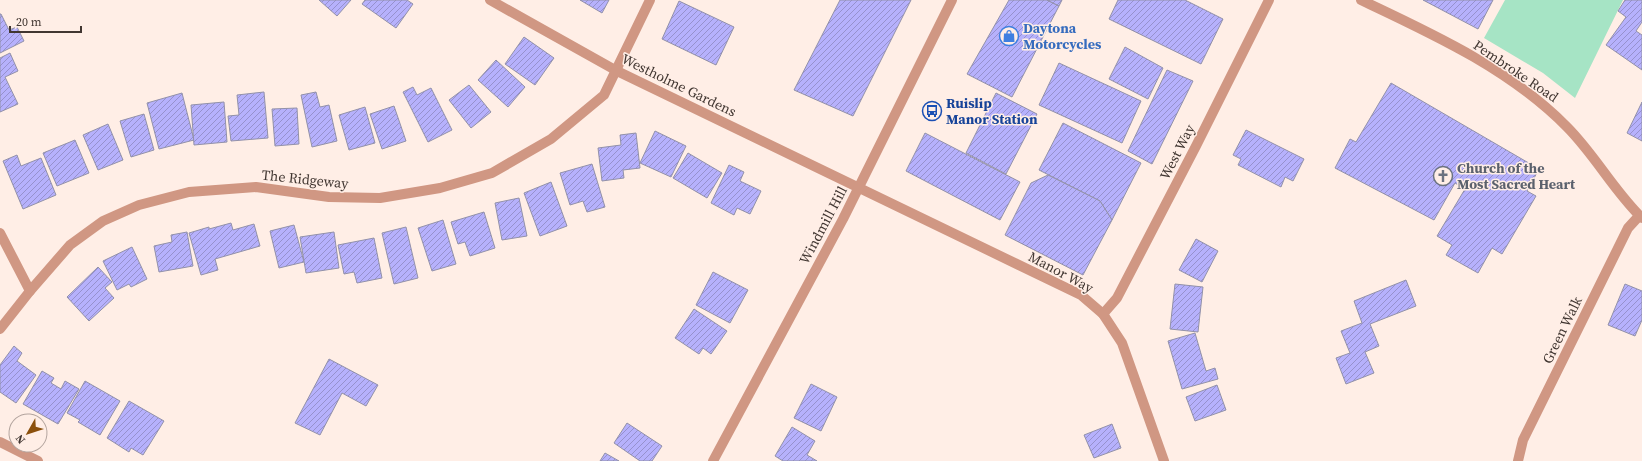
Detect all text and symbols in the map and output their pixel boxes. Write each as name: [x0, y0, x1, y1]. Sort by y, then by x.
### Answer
scale bar: [10, 8, 81, 34]
text: 20 m: [16, 14, 42, 30]
place label: Daytona Motorcycles: [1023, 18, 1102, 54]
shop icon: Daytona Motorcycles: [998, 25, 1020, 47]
street label: Pembroke Road: [1470, 35, 1563, 107]
street label: Westholme Gardens: [618, 49, 740, 121]
place label: Ruislip Manor Station: [946, 93, 1038, 129]
bus stop icon: Ruislip Manor Station: [921, 100, 943, 122]
street label: West Way: [1155, 120, 1200, 183]
place label: Church of the Most Sacred Heart: [1457, 158, 1576, 194]
street label: The Ridgeway: [261, 165, 350, 194]
church icon: Church of the Most Sacred Heart: [1432, 165, 1454, 187]
street label: Windmill Hill: [794, 182, 852, 268]
street label: Manor Way: [1025, 247, 1098, 298]
street label: Green Walk: [1537, 293, 1587, 367]
north arrow: [8, 413, 48, 453]
text: N: [12, 431, 29, 447]

